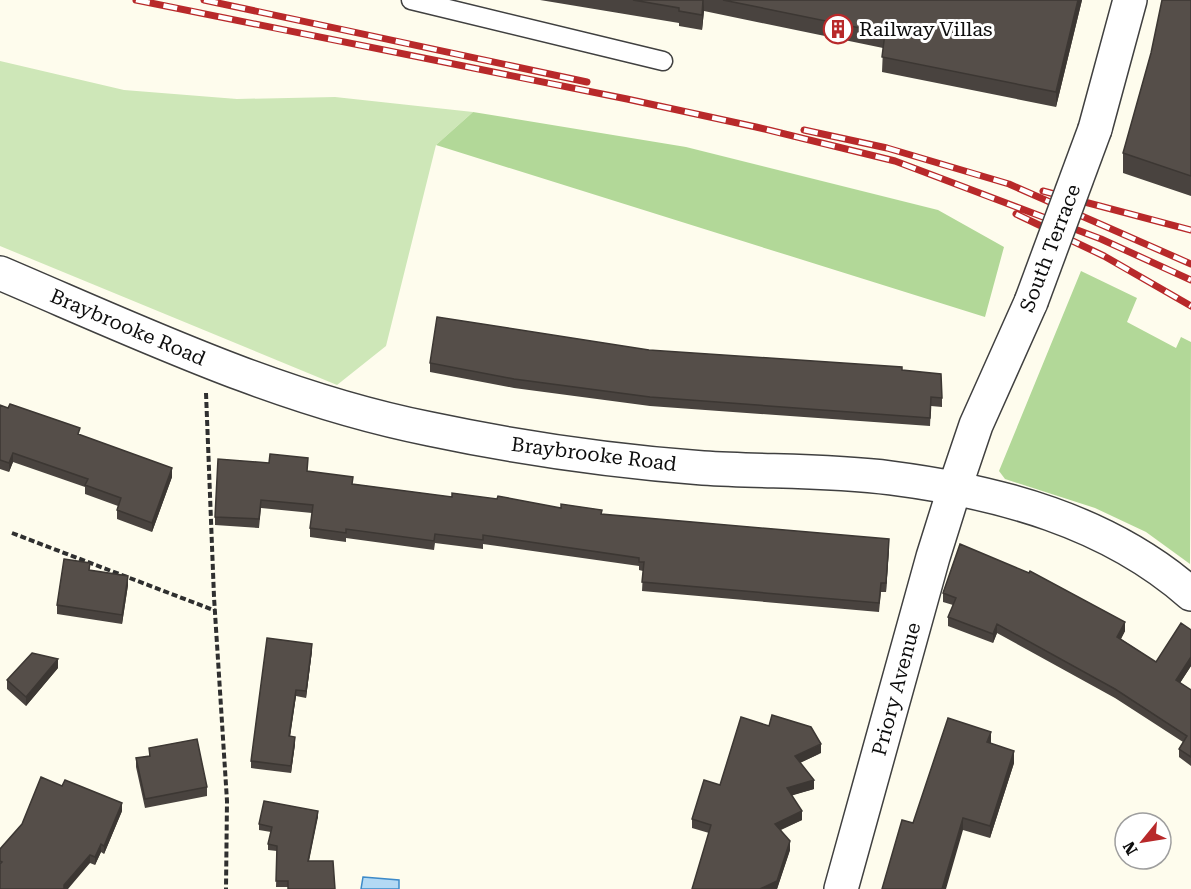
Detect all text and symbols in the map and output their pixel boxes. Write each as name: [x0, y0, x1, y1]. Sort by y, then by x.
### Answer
building icon: Railway Villas: [822, 13, 854, 45]
place label: Railway Villas: [859, 17, 993, 41]
street label: South Terrace: [1015, 181, 1085, 315]
street label: Braybrooke Road: [47, 283, 209, 371]
street label: Braybrooke Road: [510, 432, 678, 476]
street label: Priory Avenue: [867, 620, 925, 758]
north arrow: [1113, 811, 1173, 871]
text: N: [1119, 838, 1142, 858]

